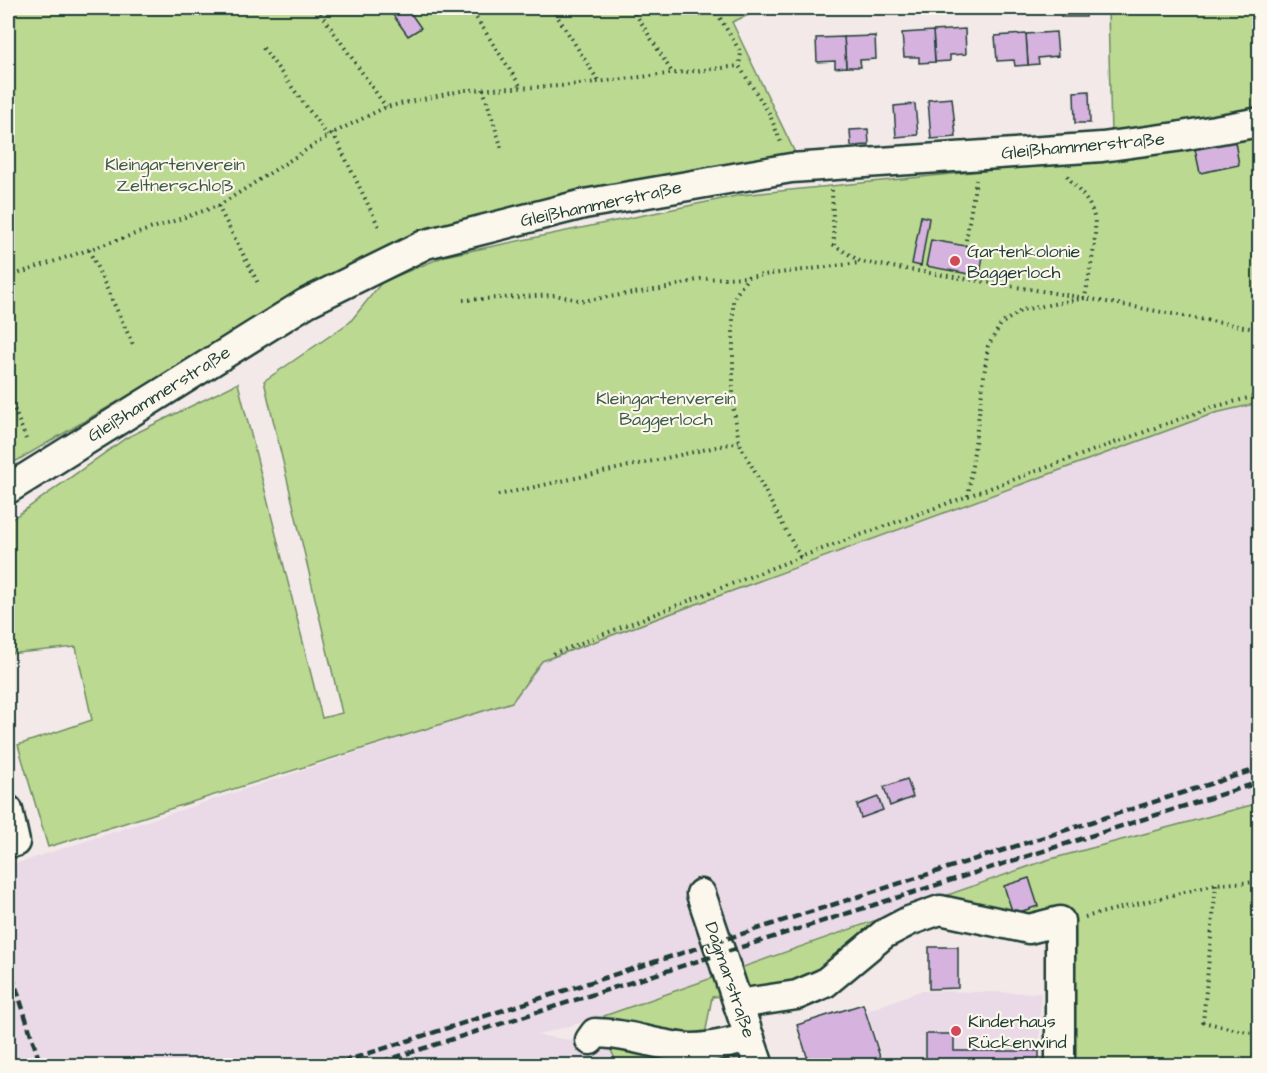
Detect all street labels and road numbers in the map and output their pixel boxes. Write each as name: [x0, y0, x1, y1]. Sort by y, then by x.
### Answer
street label: Gleißhammerstraße: [1000, 126, 1166, 166]
street label: Gleißhammerstraße: [518, 175, 684, 233]
street label: Gleißhammerstraße: [83, 340, 235, 448]
street label: Dagmarstraße: [698, 919, 762, 1042]

